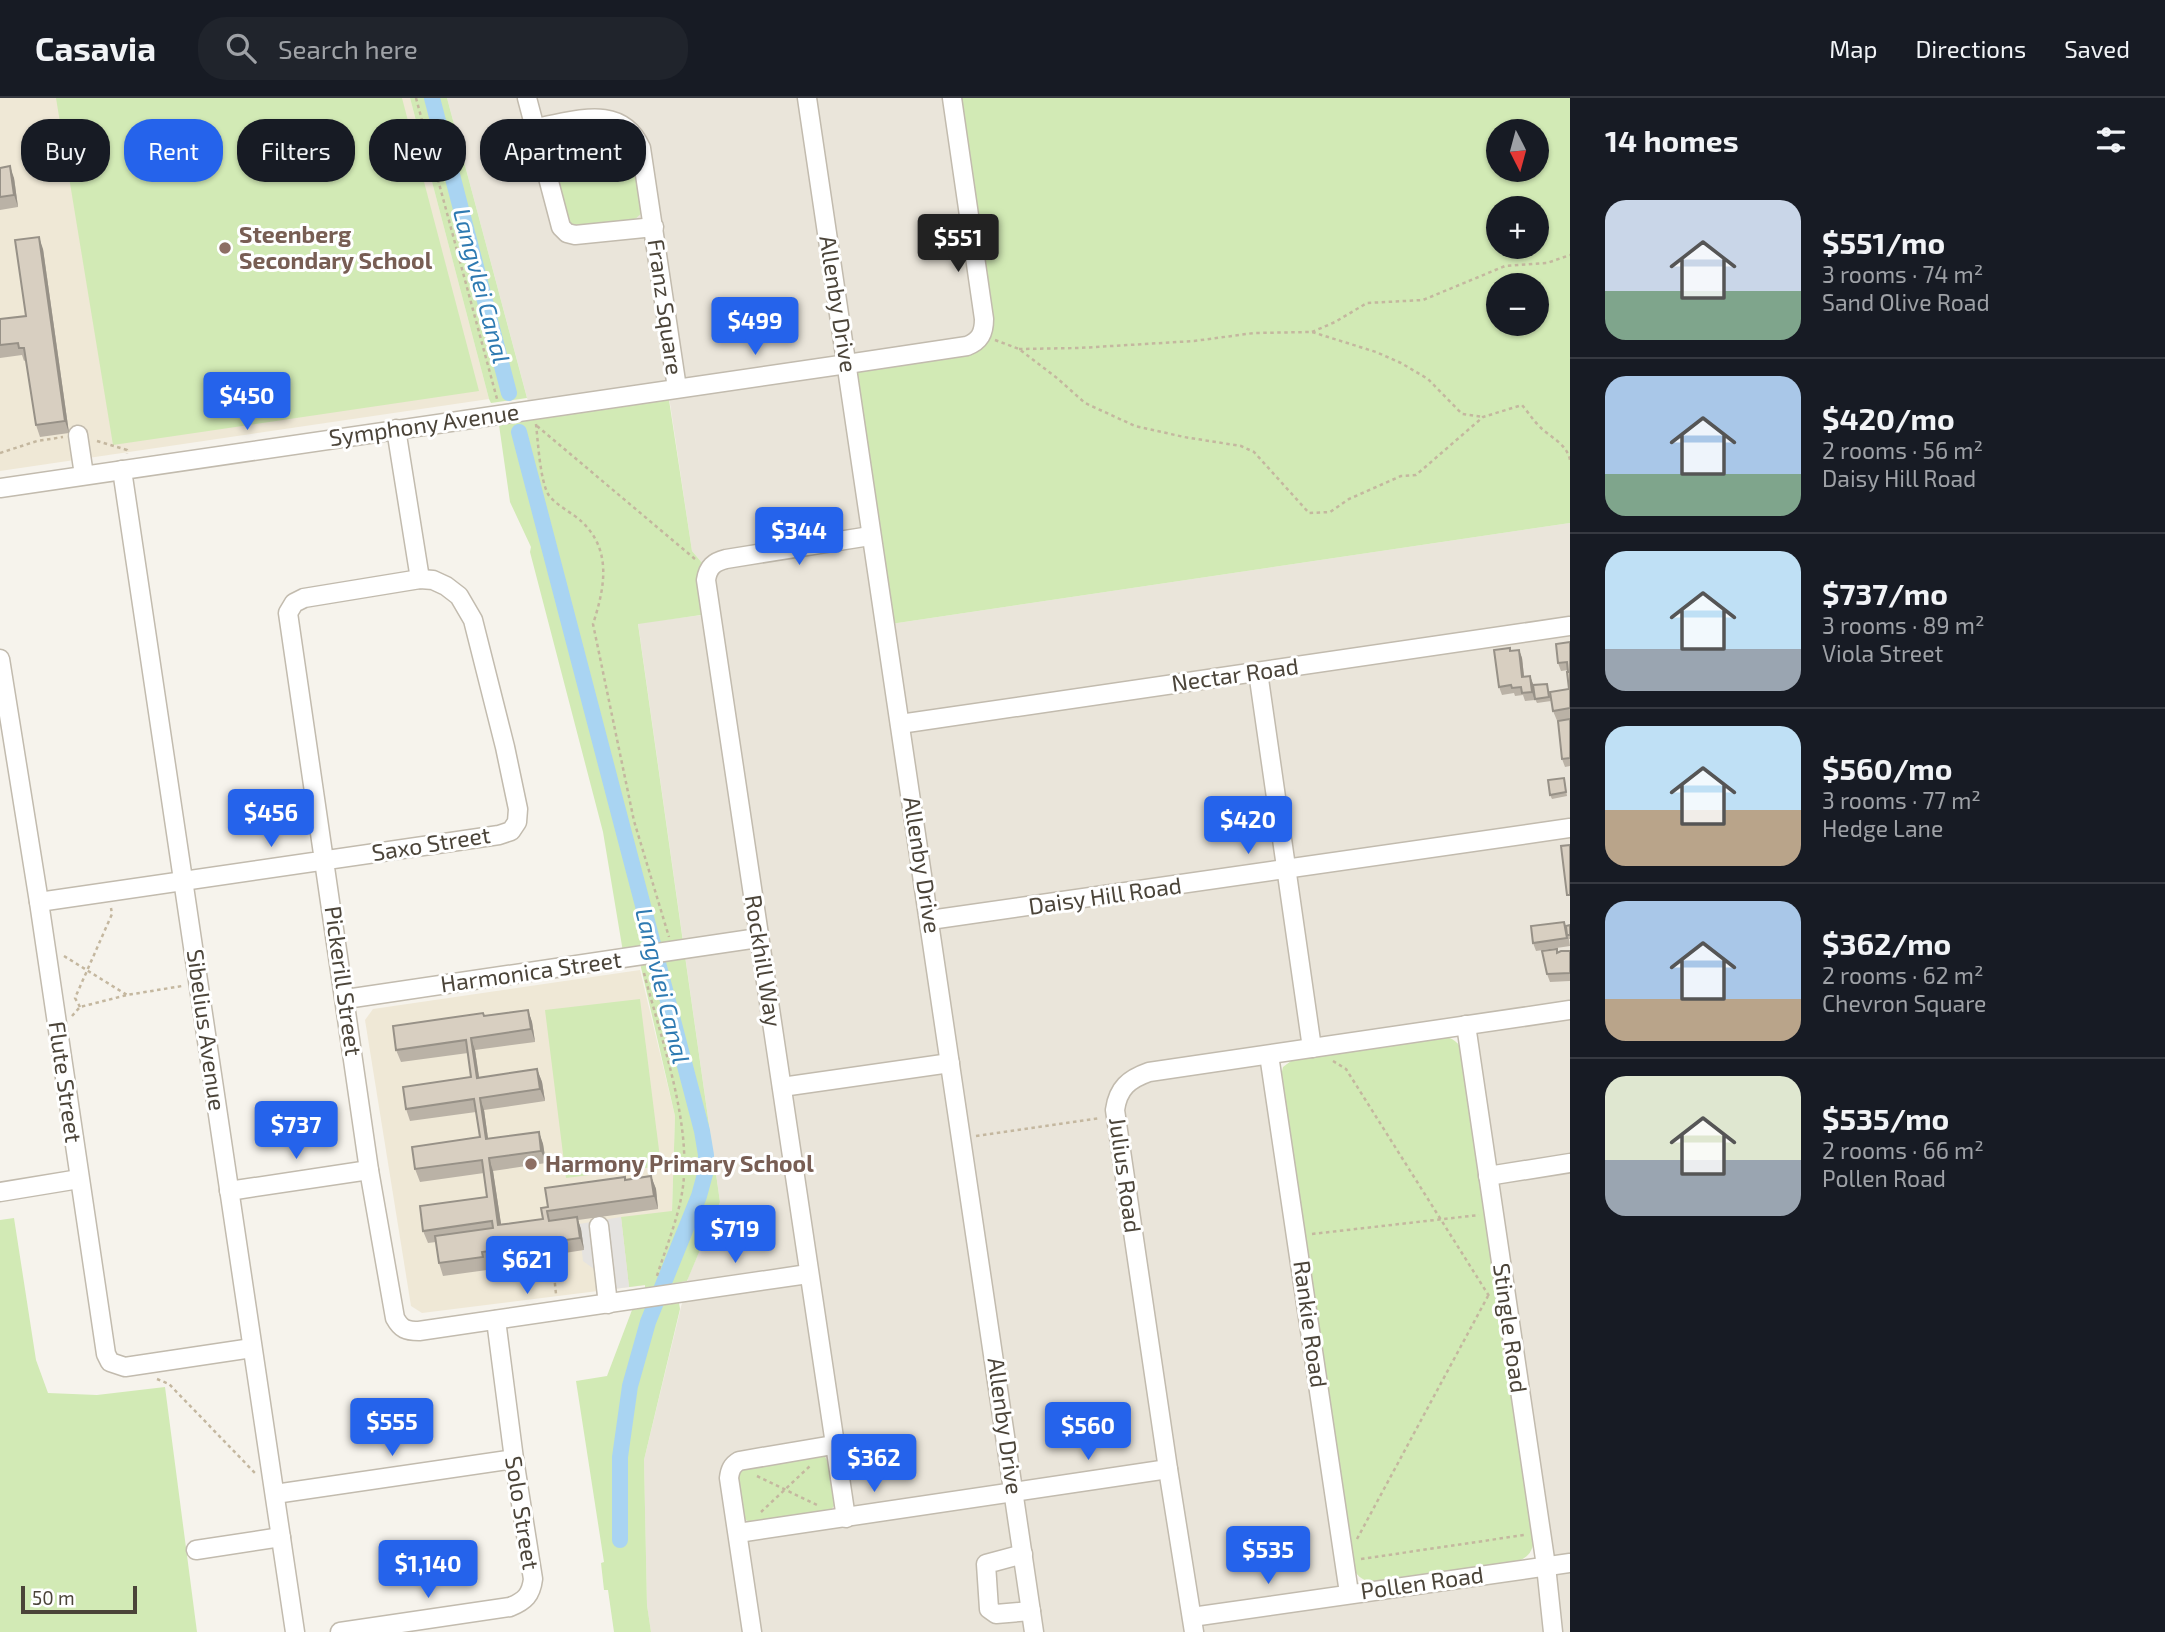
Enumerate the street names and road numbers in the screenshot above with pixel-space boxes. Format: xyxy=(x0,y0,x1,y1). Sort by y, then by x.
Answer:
street label: Allenby Drive xyxy=(814,233,864,374)
street label: Franz Square xyxy=(643,237,689,377)
street label: Symphony Avenue xyxy=(327,397,521,451)
street label: Nectar Road xyxy=(1170,651,1300,697)
street label: Allenby Drive xyxy=(898,794,948,935)
street label: Saxo Street xyxy=(370,820,492,866)
street label: Daisy Hill Road xyxy=(1027,870,1183,920)
street label: Rockhill Way xyxy=(740,893,788,1029)
street label: Pickerill Street xyxy=(320,904,368,1058)
street label: Harmonica Street xyxy=(439,944,623,998)
street label: Sibelius Avenue xyxy=(182,947,232,1113)
street label: Flute Street xyxy=(44,1019,88,1145)
street label: Julius Road xyxy=(1104,1115,1148,1234)
street label: Rankie Road xyxy=(1288,1258,1334,1389)
street label: Stingle Road xyxy=(1488,1261,1534,1395)
street label: Allenby Drive xyxy=(983,1356,1029,1496)
street label: Solo Street xyxy=(500,1454,546,1572)
street label: Pollen Road xyxy=(1359,1560,1485,1605)

